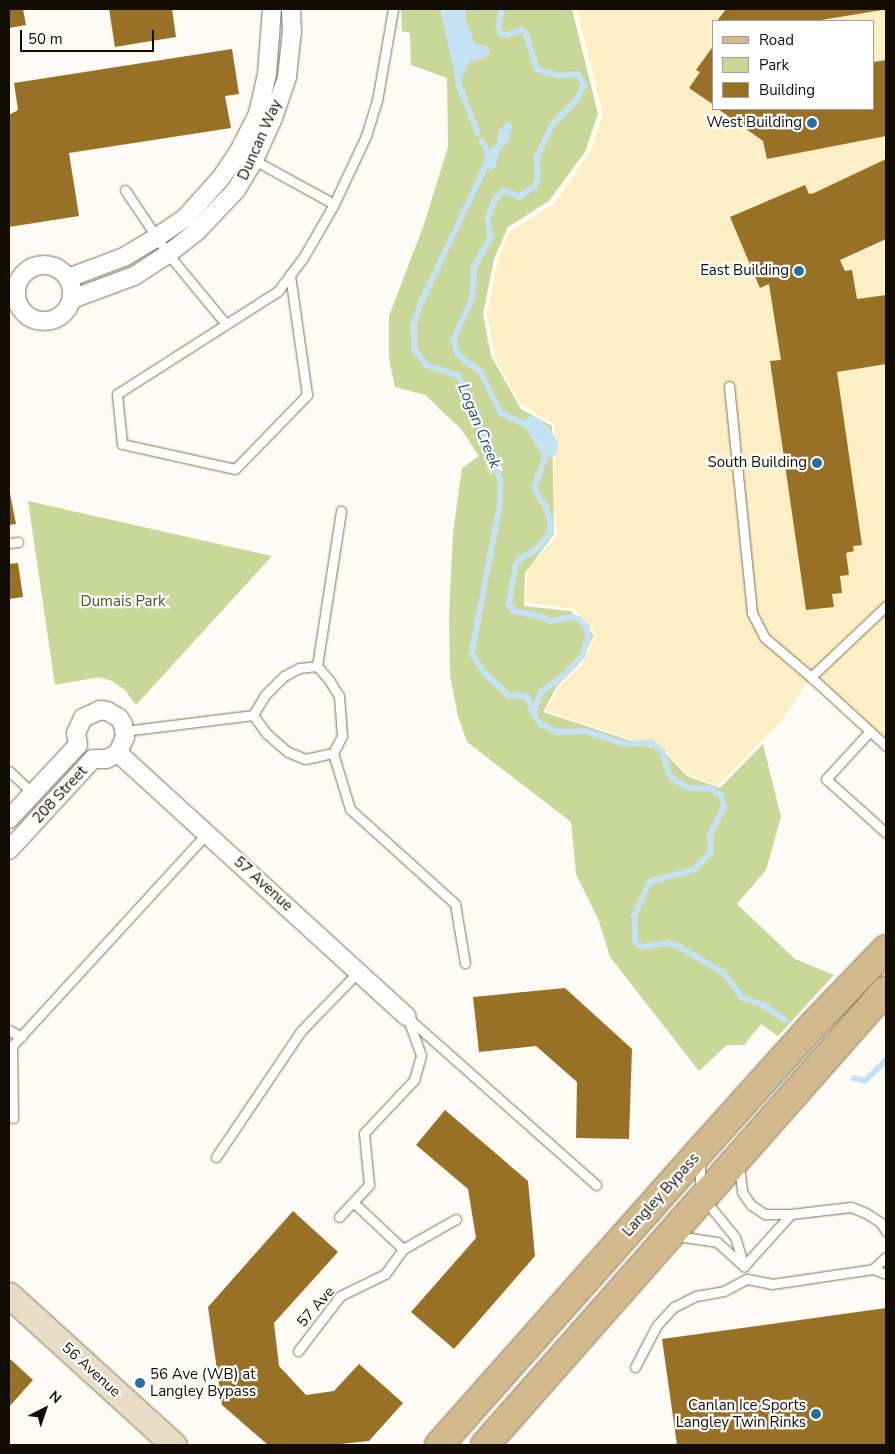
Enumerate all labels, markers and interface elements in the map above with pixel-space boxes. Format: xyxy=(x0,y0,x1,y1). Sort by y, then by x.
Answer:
scale bar xyxy=(22,20,156,52)
legend xyxy=(712,20,875,110)
text: 50 m xyxy=(28,29,63,49)
text: Road xyxy=(759,30,794,50)
text: Park xyxy=(759,55,789,75)
text: Building xyxy=(759,80,815,100)
street label: Duncan Way xyxy=(234,97,286,183)
place label: West Building xyxy=(706,114,802,132)
marker: West Building xyxy=(806,117,818,129)
place label: East Building xyxy=(700,262,789,280)
marker: East Building xyxy=(793,265,805,277)
water label: Logan Creek xyxy=(453,381,505,471)
place label: South Building xyxy=(707,454,807,472)
marker: South Building xyxy=(811,457,823,469)
park label: Dumais Park xyxy=(81,593,165,611)
street label: 208 Street xyxy=(29,763,91,827)
street label: 57 Avenue xyxy=(230,853,296,915)
street label: Langley Bypass xyxy=(619,1150,703,1240)
street label: 57 Ave xyxy=(293,1283,339,1331)
street label: 56 Avenue xyxy=(58,1339,124,1401)
place label: 56 Ave (WB) at Langley Bypass xyxy=(150,1365,256,1400)
marker: 56 Ave (WB) at Langley Bypass xyxy=(134,1377,146,1389)
north arrow xyxy=(20,1384,70,1434)
text: N xyxy=(45,1387,65,1408)
place label: Canlan Ice Sports Langley Twin Rinks xyxy=(676,1396,806,1431)
marker: Canlan Ice Sports Langley Twin Rinks xyxy=(810,1408,822,1420)

